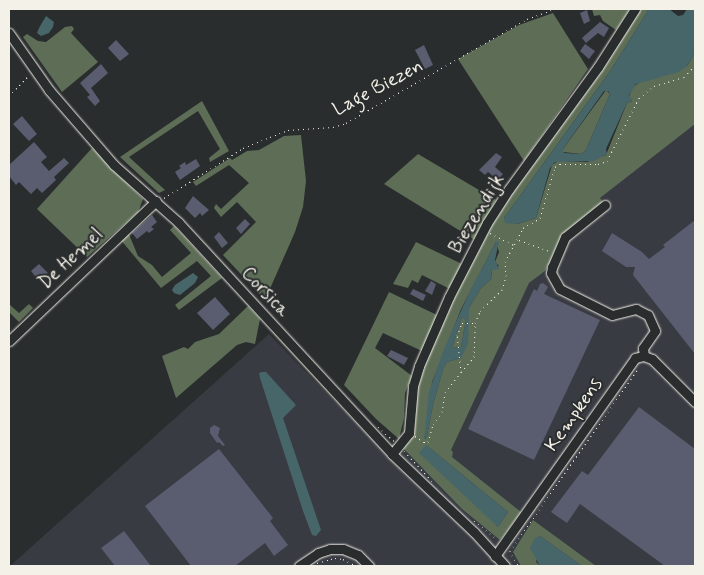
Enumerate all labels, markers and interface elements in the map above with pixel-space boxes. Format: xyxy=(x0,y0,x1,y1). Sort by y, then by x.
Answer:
street label: Lage Biezen xyxy=(327,54,429,122)
street label: Biezendijk xyxy=(444,170,510,258)
street label: De Hemel xyxy=(35,224,107,294)
street label: Corsica xyxy=(236,262,294,322)
street label: Kempkens xyxy=(540,374,608,456)

